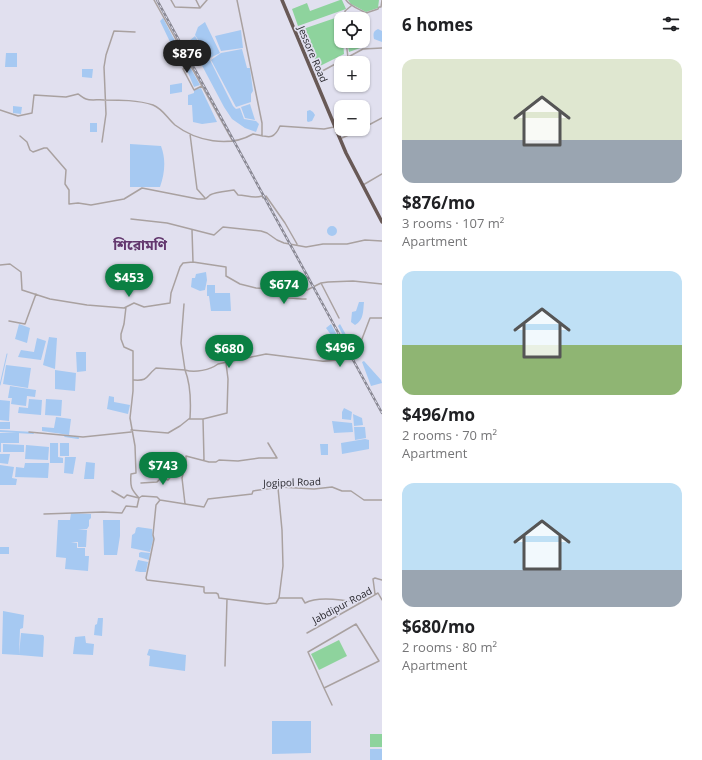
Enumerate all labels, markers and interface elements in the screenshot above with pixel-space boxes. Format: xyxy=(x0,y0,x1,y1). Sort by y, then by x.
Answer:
map controls xyxy=(334,12,370,136)
button: locate xyxy=(334,12,370,48)
text: 6 homes xyxy=(402,13,473,36)
icon: filters xyxy=(660,13,682,35)
street label: Jessore Road xyxy=(294,23,331,84)
pin: $876 xyxy=(163,40,211,74)
text: $876 xyxy=(172,44,202,62)
button: + xyxy=(334,56,370,92)
icon: home xyxy=(506,85,578,157)
button: − xyxy=(334,100,370,136)
text: $876/mo xyxy=(402,191,475,214)
text: 3 rooms · 107 m² xyxy=(402,214,504,232)
text: Apartment xyxy=(402,232,467,250)
district label: শিরোমণি xyxy=(112,235,168,254)
pin: $453 xyxy=(105,264,153,298)
text: $453 xyxy=(114,268,144,286)
pin: $674 xyxy=(260,271,308,305)
text: $674 xyxy=(269,275,299,293)
icon: home xyxy=(506,297,578,369)
pin: $496 xyxy=(316,334,364,368)
pin: $680 xyxy=(205,335,253,369)
text: $496 xyxy=(325,338,355,356)
text: $680 xyxy=(214,339,244,357)
text: $496/mo xyxy=(402,403,475,426)
text: 2 rooms · 70 m² xyxy=(402,426,497,444)
text: Apartment xyxy=(402,444,467,462)
pin: $743 xyxy=(139,452,187,486)
text: $743 xyxy=(148,456,178,474)
street label: Jogipol Road xyxy=(262,474,321,490)
icon: home xyxy=(506,509,578,581)
street label: Jabdipur Road xyxy=(309,583,374,627)
text: $680/mo xyxy=(402,615,475,638)
text: 2 rooms · 80 m² xyxy=(402,638,497,656)
text: Apartment xyxy=(402,656,467,674)

